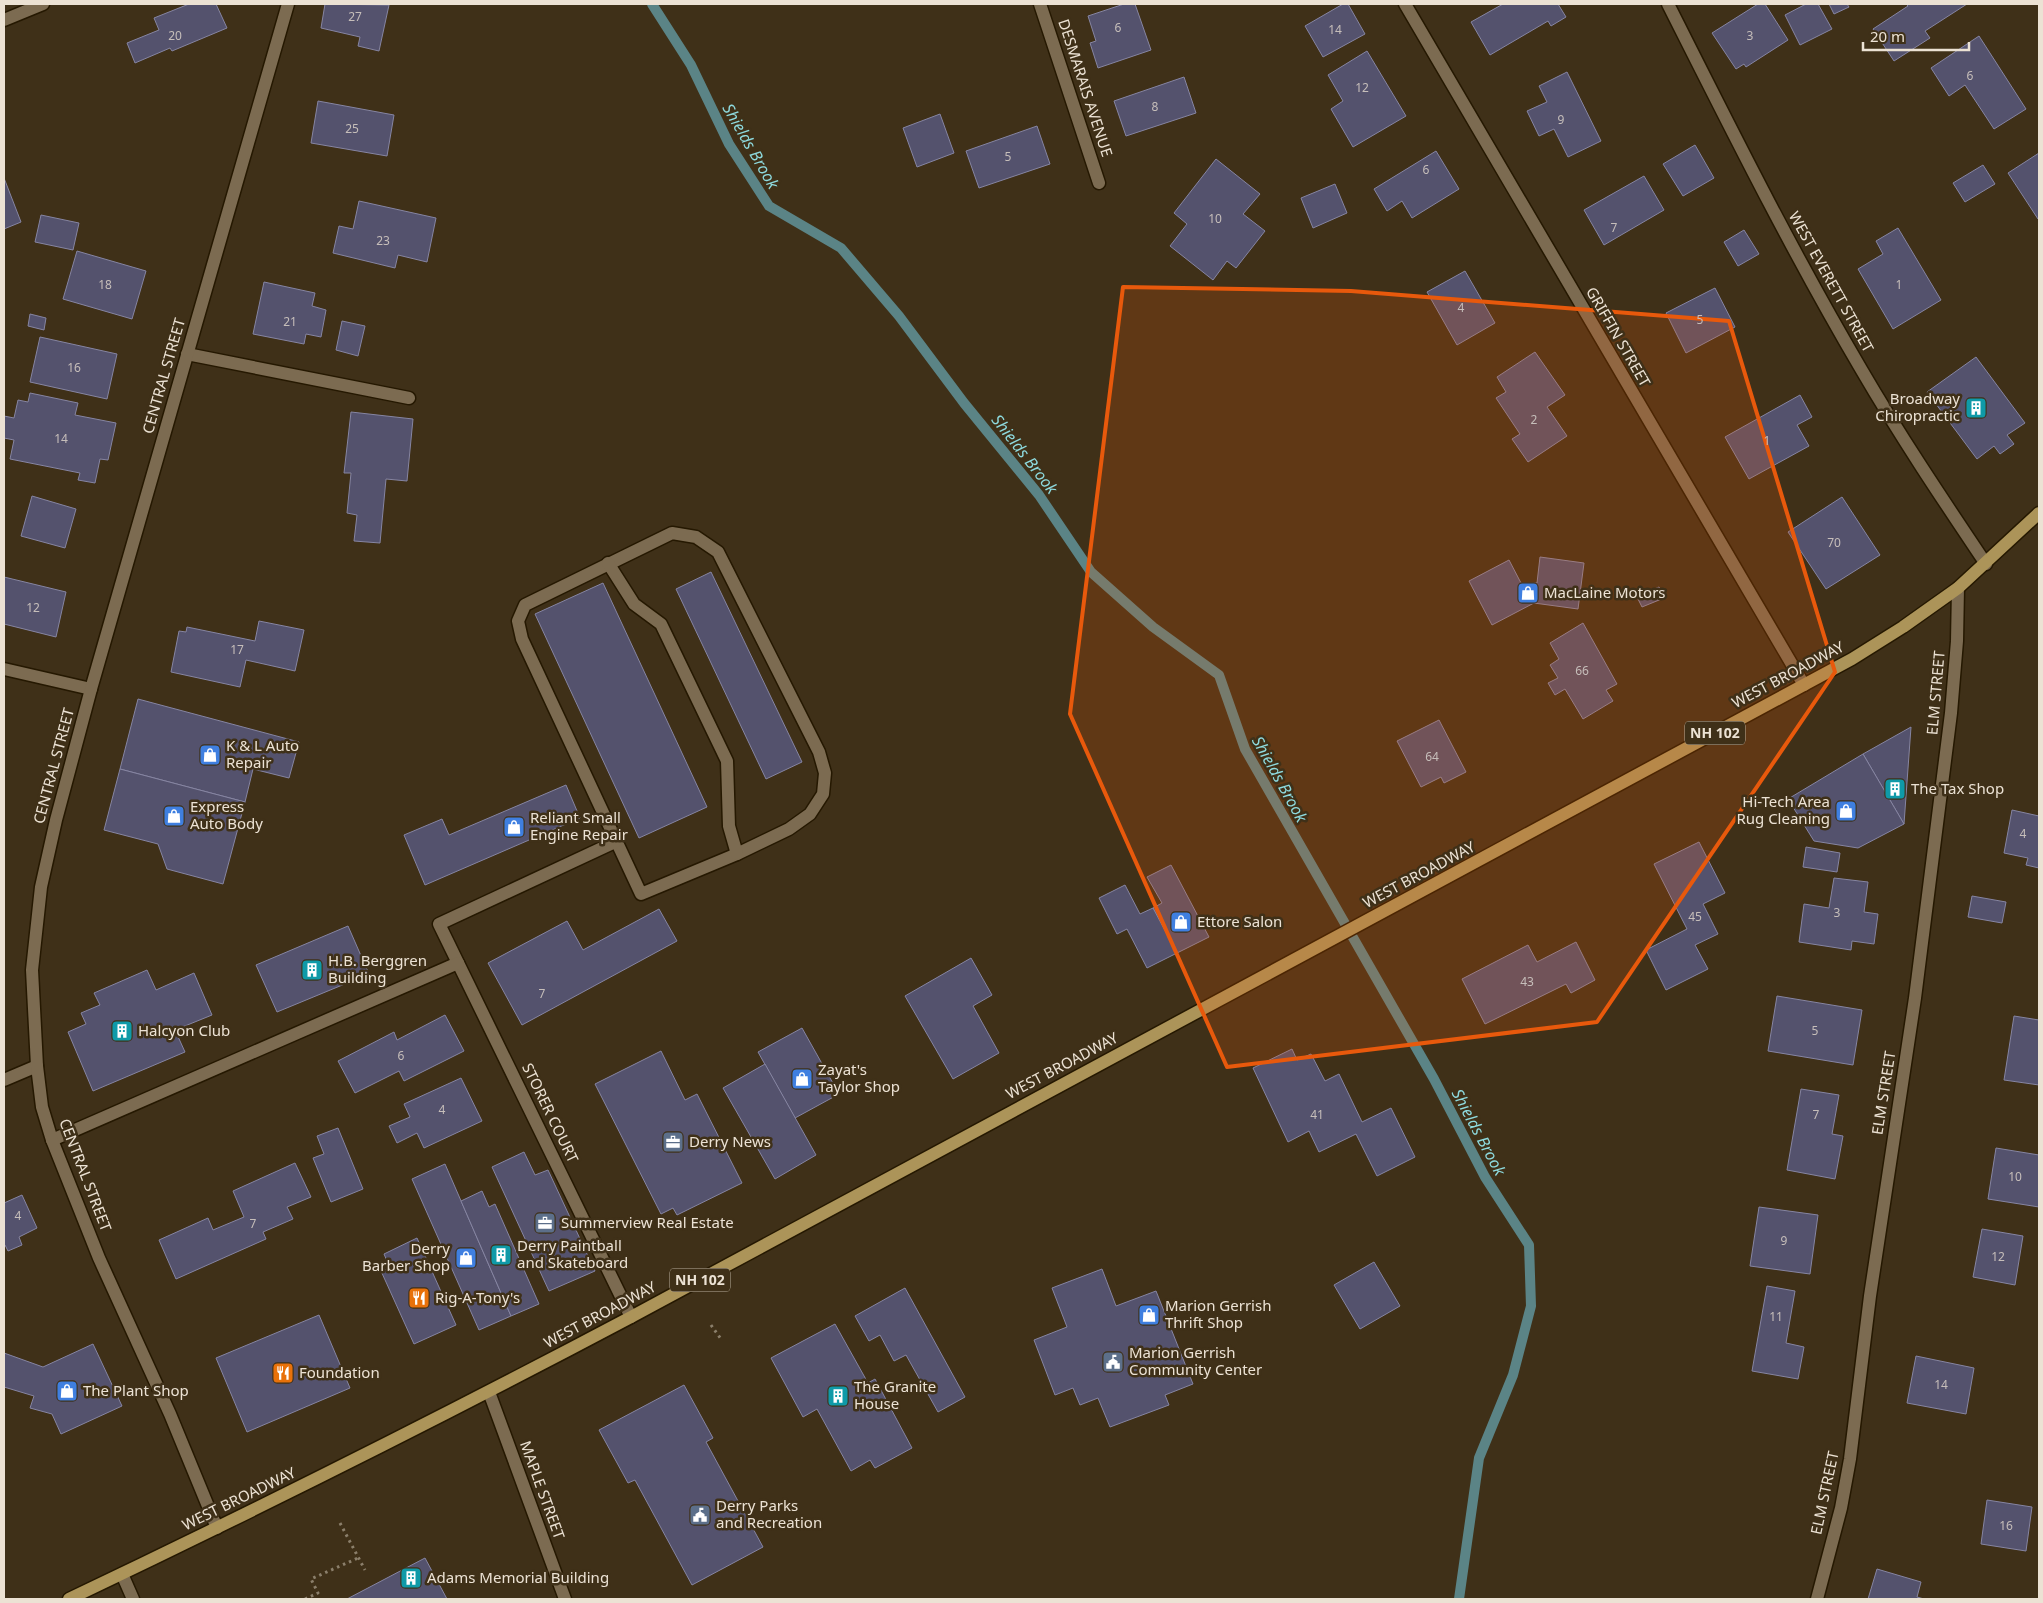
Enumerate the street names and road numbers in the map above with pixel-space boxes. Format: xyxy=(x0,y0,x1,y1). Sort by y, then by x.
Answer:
street label: DESMARAIS AVENUE xyxy=(1054,16,1118,159)
street label: WEST EVERETT STREET xyxy=(1785,208,1879,356)
street label: GRIFFIN STREET xyxy=(1582,283,1656,391)
street label: CENTRAL STREET xyxy=(137,315,189,436)
street label: WEST BROADWAY xyxy=(1728,636,1847,712)
street label: ELM STREET xyxy=(1921,649,1949,736)
street label: CENTRAL STREET xyxy=(28,705,78,826)
road number: NH 102 xyxy=(1685,721,1745,744)
street label: WEST BROADWAY xyxy=(1359,836,1478,912)
street label: WEST BROADWAY xyxy=(1002,1027,1121,1103)
street label: ELM STREET xyxy=(1867,1049,1900,1136)
street label: STORER COURT xyxy=(518,1059,584,1166)
street label: CENTRAL STREET xyxy=(55,1115,117,1234)
road number: NH 102 xyxy=(670,1268,730,1292)
street label: WEST BROADWAY xyxy=(540,1276,659,1352)
street label: MAPLE STREET xyxy=(516,1438,570,1542)
street label: ELM STREET xyxy=(1805,1449,1843,1536)
street label: WEST BROADWAY xyxy=(178,1462,299,1534)

